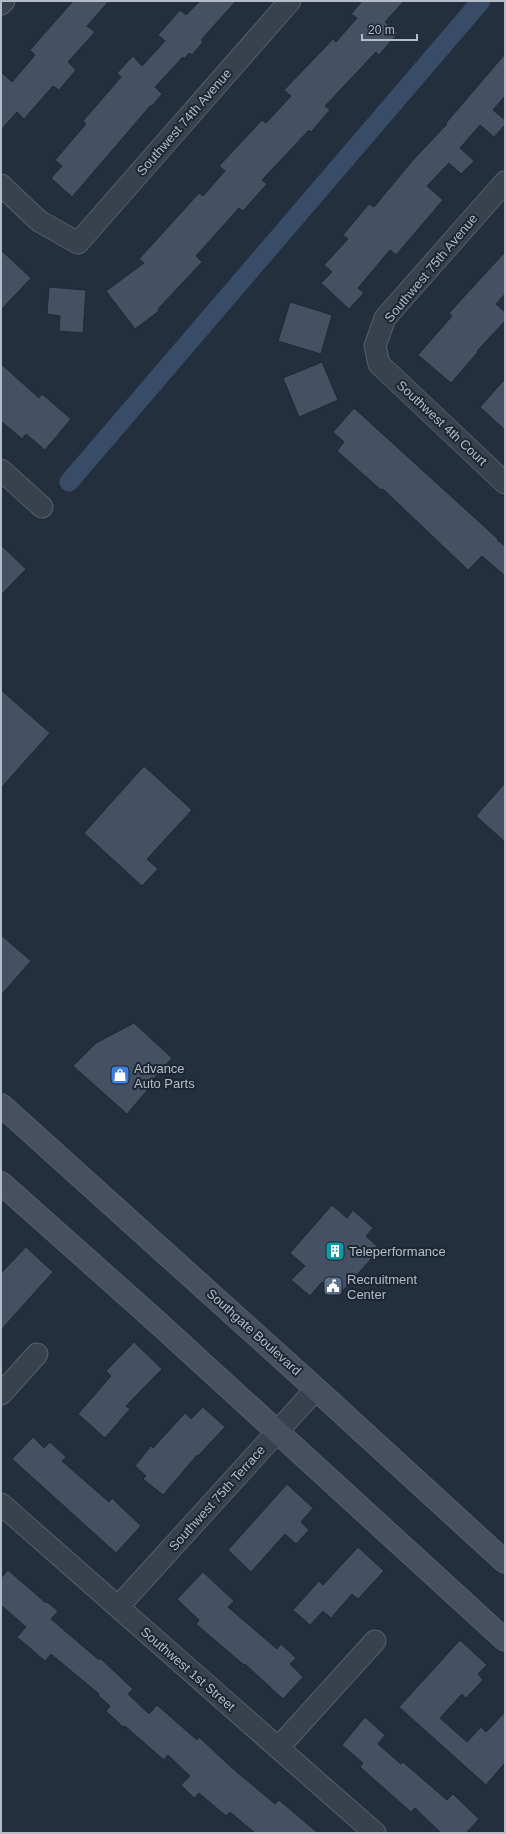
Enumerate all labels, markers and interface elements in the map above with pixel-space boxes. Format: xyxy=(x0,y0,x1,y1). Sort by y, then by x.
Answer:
scale bar xyxy=(362,16,417,42)
text: 20 m xyxy=(368,23,395,37)
street label: Southwest 74th Avenue xyxy=(134,66,234,178)
street label: Southwest 75th Avenue xyxy=(381,211,481,325)
street label: Southwest 4th Court xyxy=(394,377,490,469)
place label: Advance Auto Parts xyxy=(134,1061,195,1091)
shop icon: Advance Auto Parts xyxy=(109,1064,131,1086)
building icon: Teleperformance xyxy=(324,1240,346,1262)
place label: Teleperformance xyxy=(349,1244,446,1259)
place label: Recruitment Center xyxy=(347,1272,417,1302)
public building icon: Recruitment Center xyxy=(322,1275,344,1297)
street label: Southgate Boulevard xyxy=(204,1286,304,1378)
street label: Southwest 75th Terrace xyxy=(166,1442,268,1554)
street label: Southwest 1st Street xyxy=(138,1624,238,1714)

